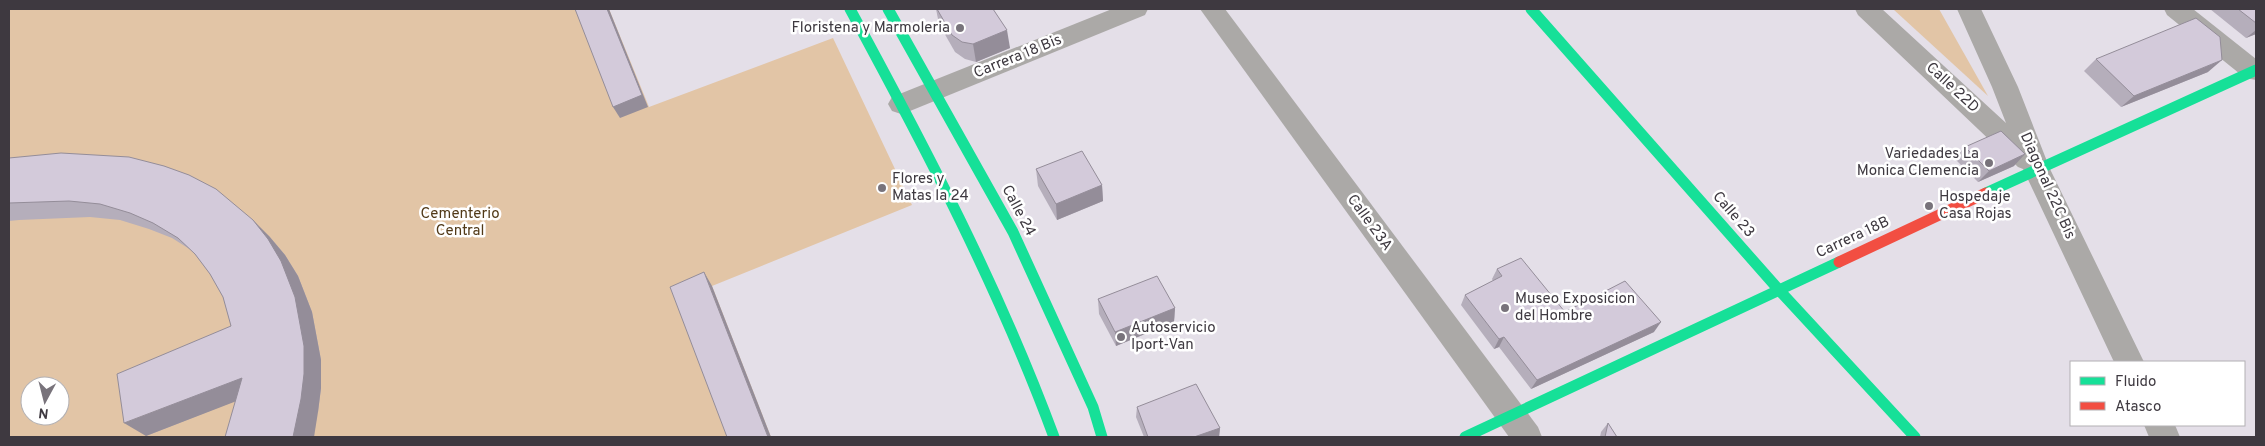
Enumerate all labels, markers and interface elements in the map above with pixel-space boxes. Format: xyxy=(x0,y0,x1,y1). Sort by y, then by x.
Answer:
place label: Floristena y Marmoleria xyxy=(791,19,950,38)
marker: Floristena y Marmoleria xyxy=(954,22,966,34)
street label: Carrera 18 Bis xyxy=(971,31,1065,83)
street label: Calle 22D xyxy=(1922,59,1982,117)
street label: Diagonal 22C Bis xyxy=(2015,130,2079,242)
place label: Variedades La Monica Clemencia xyxy=(1857,145,1979,181)
marker: Variedades La Monica Clemencia xyxy=(1983,157,1995,169)
place label: Flores y Matas la 24 xyxy=(892,170,969,206)
marker: Flores y Matas la 24 xyxy=(876,182,888,194)
street label: Calle 24 xyxy=(997,182,1039,240)
street label: Calle 23 xyxy=(1708,188,1758,242)
place label: Hospedaje Casa Rojas xyxy=(1939,188,2012,224)
street label: Calle 23A xyxy=(1342,191,1396,255)
marker: Hospedaje Casa Rojas xyxy=(1923,200,1935,212)
park label: Cementerio Central xyxy=(420,205,500,241)
street label: Carrera 18B xyxy=(1813,213,1893,263)
place label: Museo Exposicion del Hombre xyxy=(1515,290,1635,326)
marker: Museo Exposicion del Hombre xyxy=(1499,302,1511,314)
place label: Autoservicio Iport-Van xyxy=(1131,319,1216,355)
marker: Autoservicio Iport-Van xyxy=(1115,331,1127,343)
legend xyxy=(2070,361,2245,426)
text: Fluido xyxy=(2115,373,2156,392)
north arrow xyxy=(20,376,70,426)
text: Atasco xyxy=(2115,398,2161,417)
text: N xyxy=(38,403,50,421)

